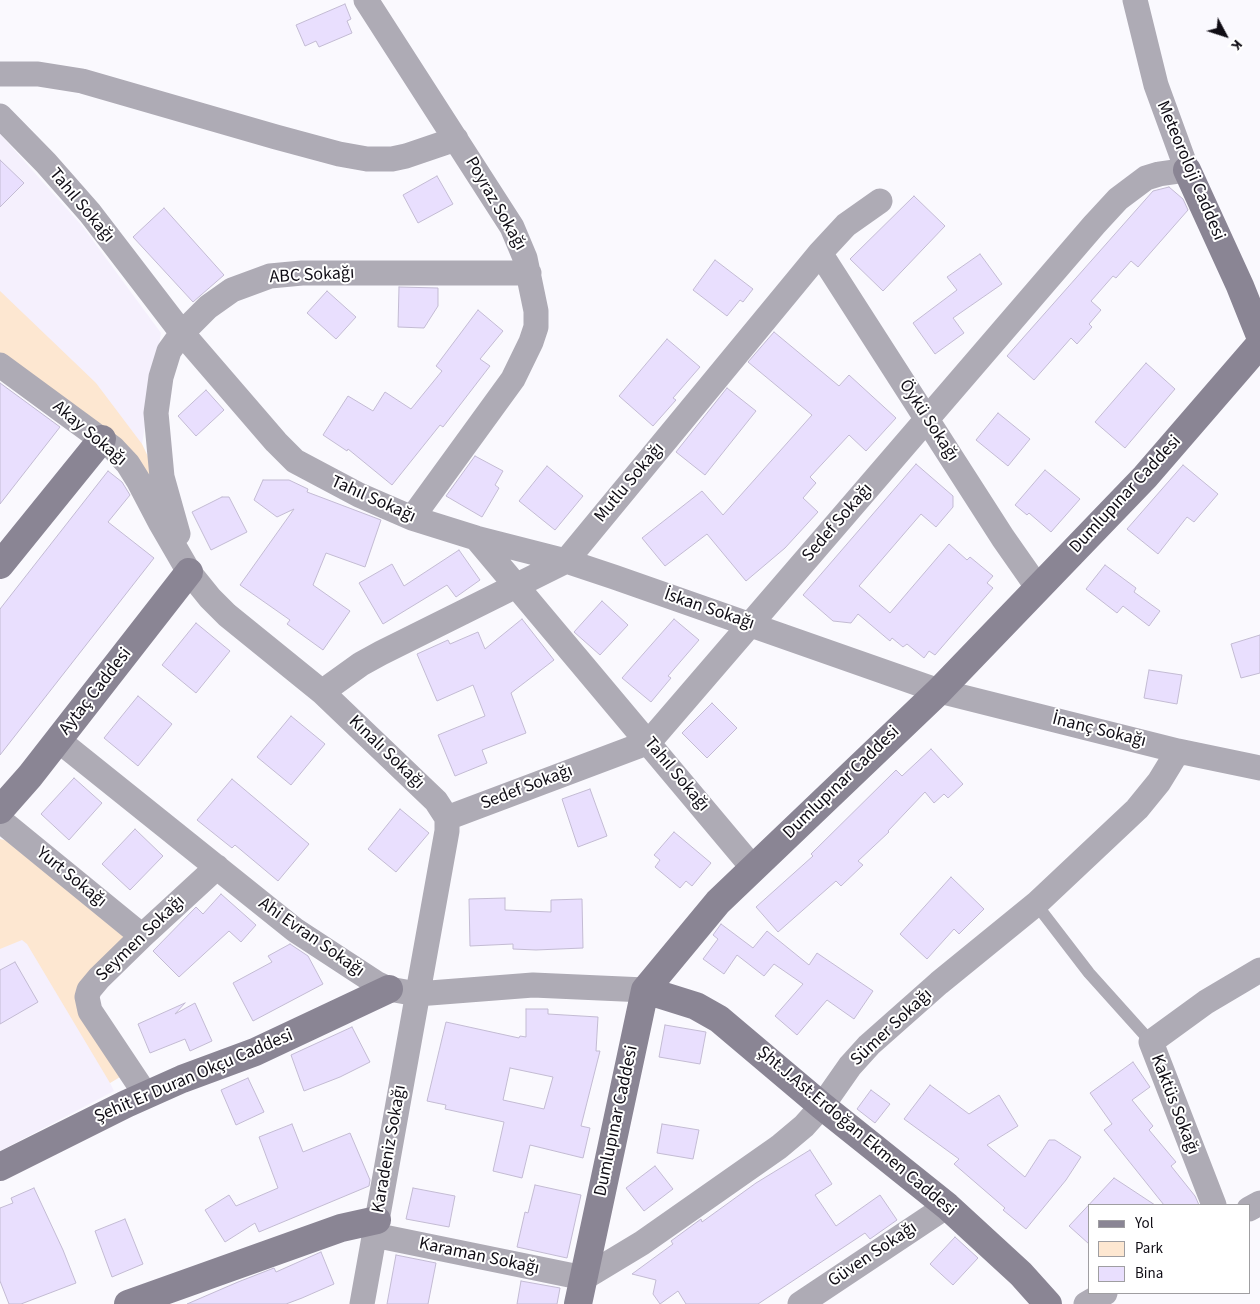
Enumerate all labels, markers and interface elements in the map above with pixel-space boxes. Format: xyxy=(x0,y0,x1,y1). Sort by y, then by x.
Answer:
north arrow xyxy=(1200,10,1250,60)
text: K xyxy=(1226,35,1247,54)
street label: Meteoroloji Caddesi xyxy=(1151,98,1229,244)
street label: Poyraz Sokağı xyxy=(459,153,531,255)
street label: Tahıl Sokağı xyxy=(44,164,118,248)
street label: ABC Sokağı xyxy=(269,263,355,289)
street label: Öykü Sokağı xyxy=(894,376,962,466)
street label: Akay Sokağı xyxy=(47,397,131,471)
street label: Dumlupınar Caddesi xyxy=(1066,431,1186,559)
street label: Mutlu Sokağı xyxy=(590,439,670,527)
street label: Tahıl Sokağı xyxy=(327,472,419,528)
street label: Sedef Sokağı xyxy=(798,479,878,567)
street label: İskan Sokağı xyxy=(661,584,757,636)
street label: Aytaç Caddesi xyxy=(55,644,137,740)
street label: İnanç Sokağı xyxy=(1050,709,1148,753)
street label: Kınalı Sokağı xyxy=(344,712,428,794)
street label: Dumlupınar Caddesi xyxy=(779,722,905,844)
street label: Tahıl Sokağı xyxy=(639,733,713,817)
street label: Sedef Sokağı xyxy=(478,761,576,815)
street label: Yurt Sokağı xyxy=(31,843,111,913)
street label: Seymen Sokağı xyxy=(92,891,190,987)
street label: Ahi Evran Sokağı xyxy=(254,893,368,983)
street label: Sümer Sokağı xyxy=(847,985,937,1071)
street label: Şehit Er Duran Okçu Caddesi xyxy=(92,1025,296,1129)
street label: Şht.J.Ast.Erdoğan Ekmen Caddesi xyxy=(752,1042,960,1222)
street label: Dumlupınar Caddesi xyxy=(590,1044,644,1198)
street label: Kaktüs Sokağı xyxy=(1145,1052,1203,1158)
street label: Karadeniz Sokağı xyxy=(368,1083,412,1215)
legend xyxy=(1088,1204,1250,1294)
text: Yol xyxy=(1135,1213,1153,1234)
street label: Güven Sokağı xyxy=(825,1217,921,1293)
street label: Karaman Sokağı xyxy=(417,1234,541,1280)
text: Park xyxy=(1135,1238,1163,1259)
text: Bina xyxy=(1135,1263,1163,1284)

